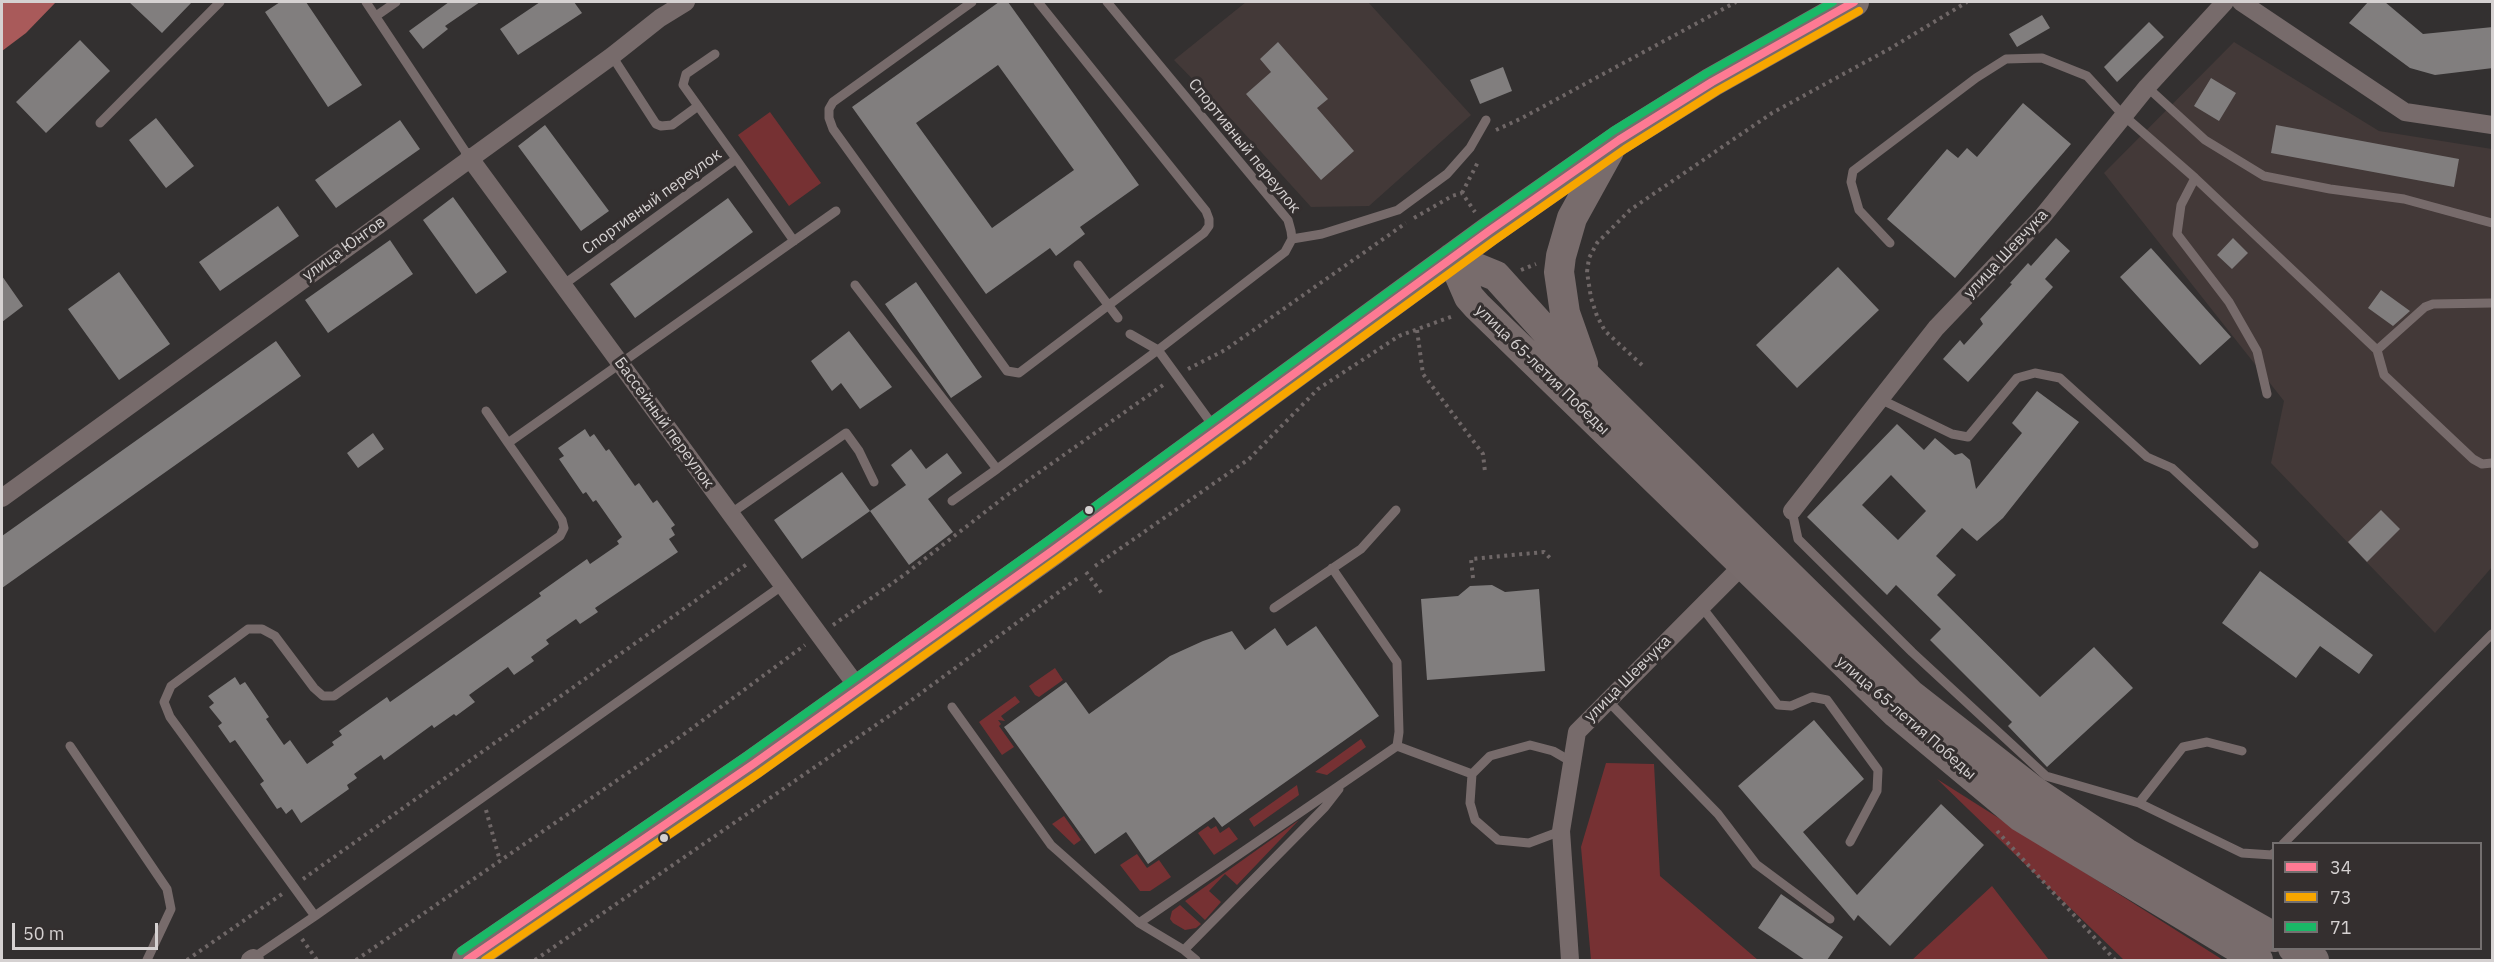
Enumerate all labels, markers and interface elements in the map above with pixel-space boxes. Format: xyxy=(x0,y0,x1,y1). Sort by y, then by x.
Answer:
street label: Спортивный переулок xyxy=(1184,75,1304,217)
street label: Спортивный переулок xyxy=(579,145,725,259)
street label: улица Шевчука xyxy=(1960,205,2052,303)
street label: улица Юнгов xyxy=(299,213,389,285)
street label: улица 65-летия Победы xyxy=(1471,301,1613,439)
street label: Бассейный переулок xyxy=(610,354,718,492)
unlabelled marker xyxy=(1083,504,1095,516)
street label: улица Шевчука xyxy=(1581,632,1675,726)
street label: улица 65-летия Победы xyxy=(1832,652,1980,784)
unlabelled marker xyxy=(658,832,670,844)
legend xyxy=(2272,842,2482,950)
text: 34 xyxy=(2330,856,2352,879)
text: 73 xyxy=(2330,886,2352,909)
scale bar xyxy=(15,911,160,949)
text: 71 xyxy=(2330,916,2352,939)
text: 50 m xyxy=(23,922,65,945)

